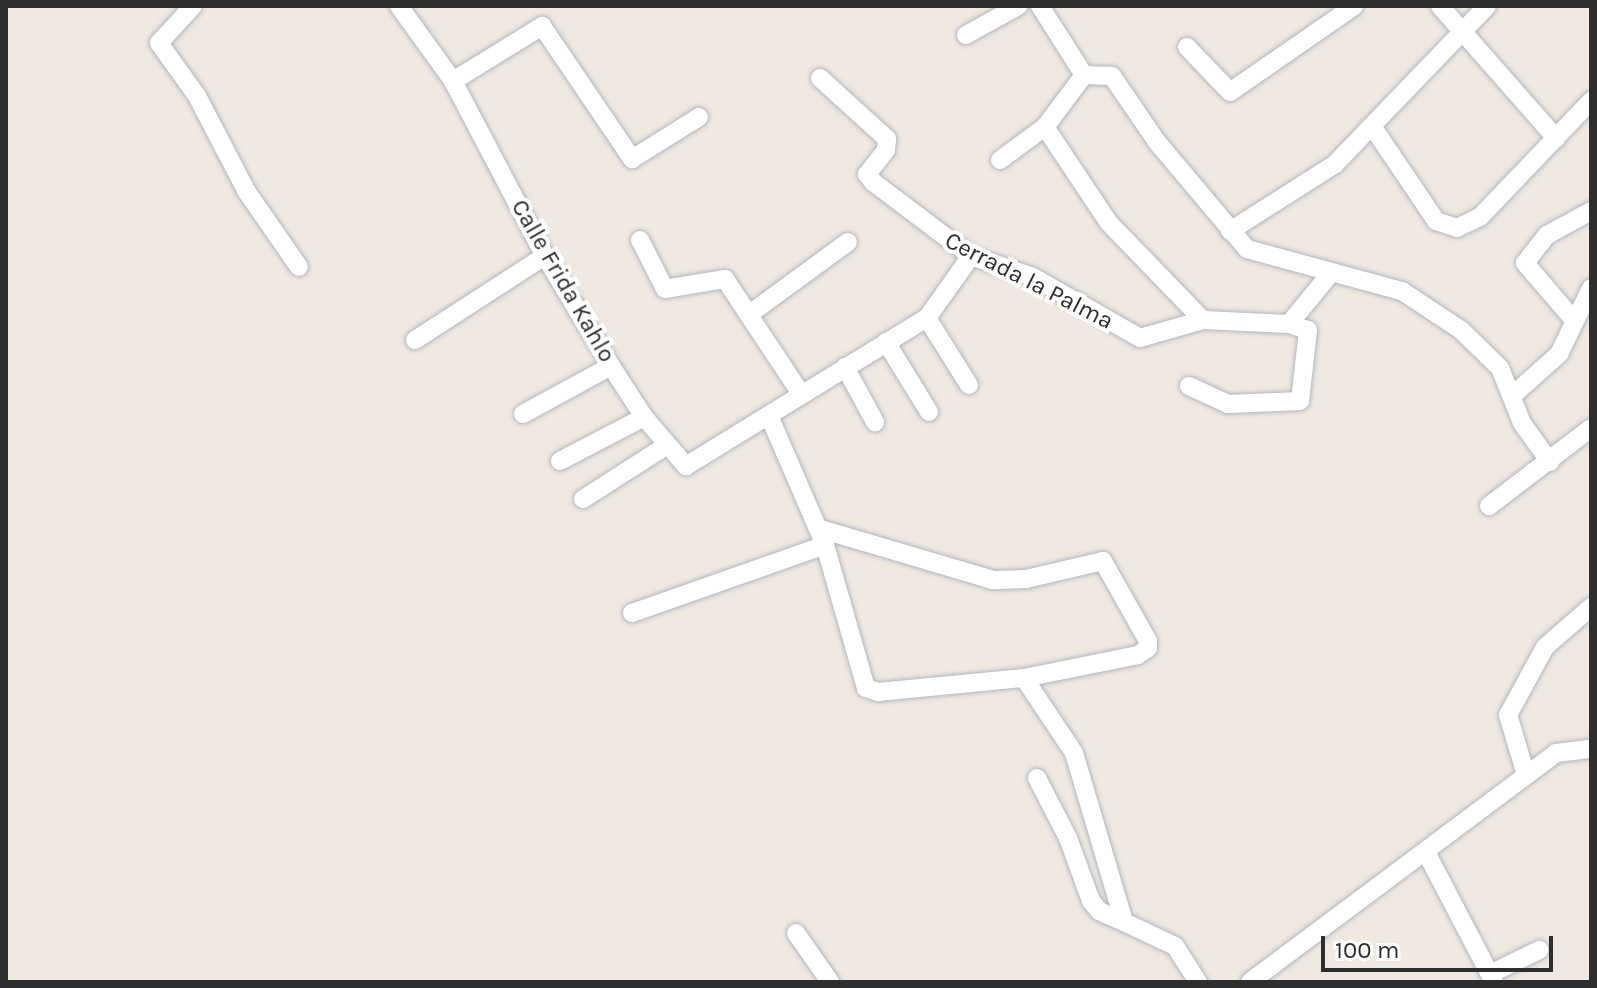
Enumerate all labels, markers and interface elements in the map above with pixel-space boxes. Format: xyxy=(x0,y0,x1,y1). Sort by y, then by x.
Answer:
street label: Calle Frida Kahlo xyxy=(505,195,621,367)
street label: Cerrada la Palma xyxy=(940,226,1118,336)
scale bar xyxy=(1325,920,1557,970)
text: 100 m xyxy=(1335,936,1400,964)

